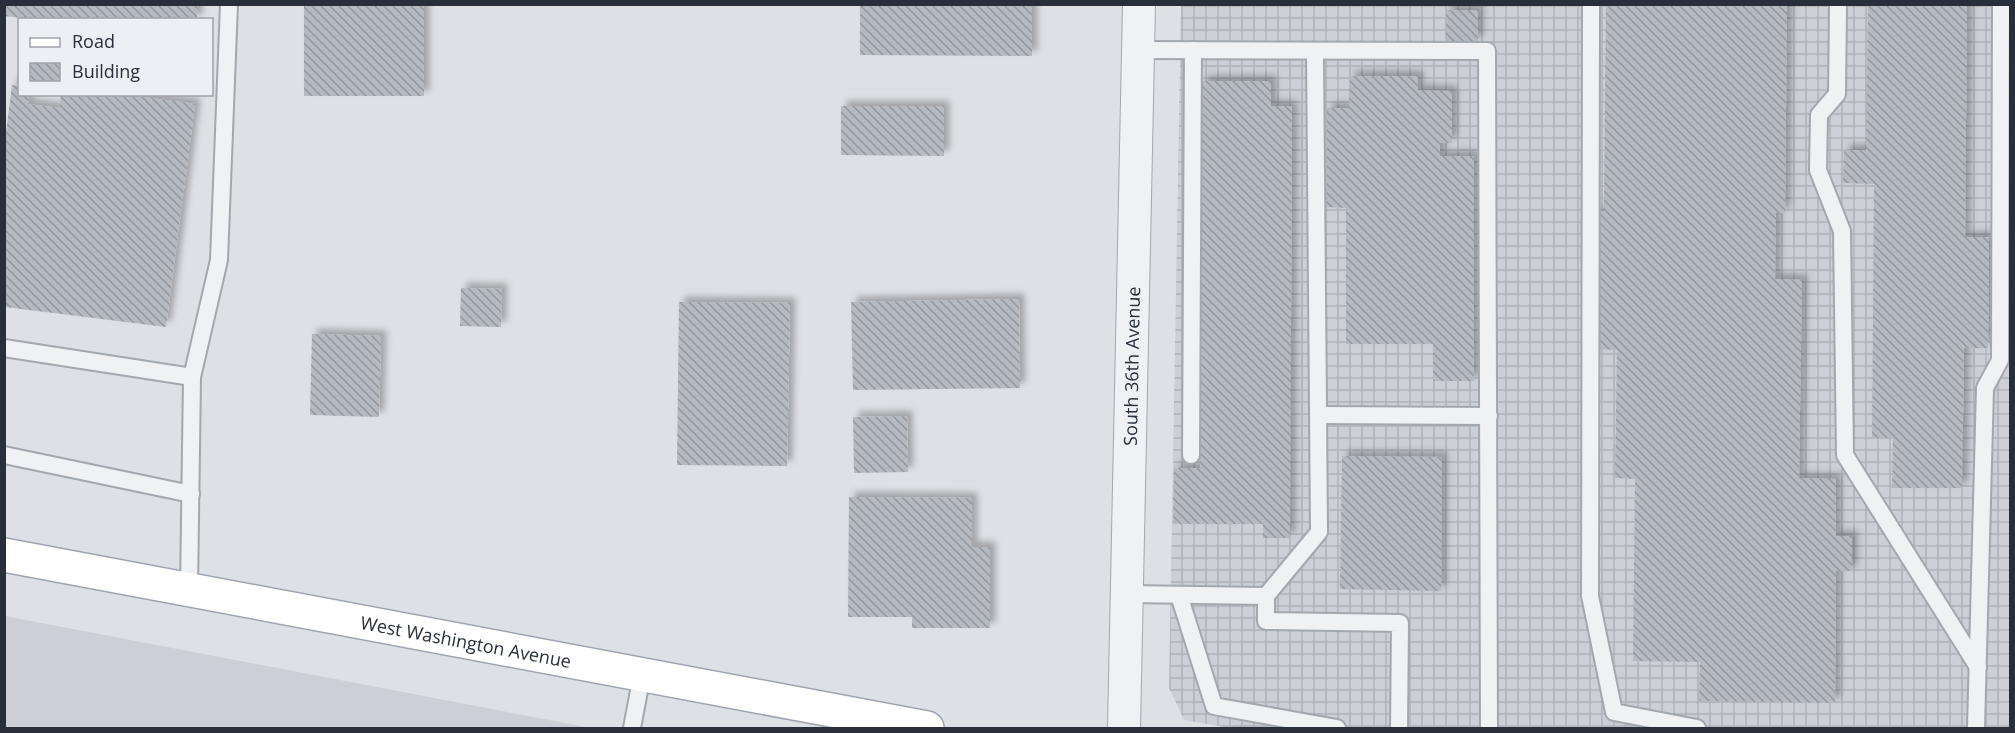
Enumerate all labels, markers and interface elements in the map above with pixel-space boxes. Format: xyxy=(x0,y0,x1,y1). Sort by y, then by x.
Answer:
legend xyxy=(18,18,213,96)
text: Road xyxy=(72,29,115,53)
text: Building xyxy=(72,59,140,83)
street label: South 36th Avenue xyxy=(1118,286,1145,446)
street label: West Washington Avenue xyxy=(359,610,573,673)

